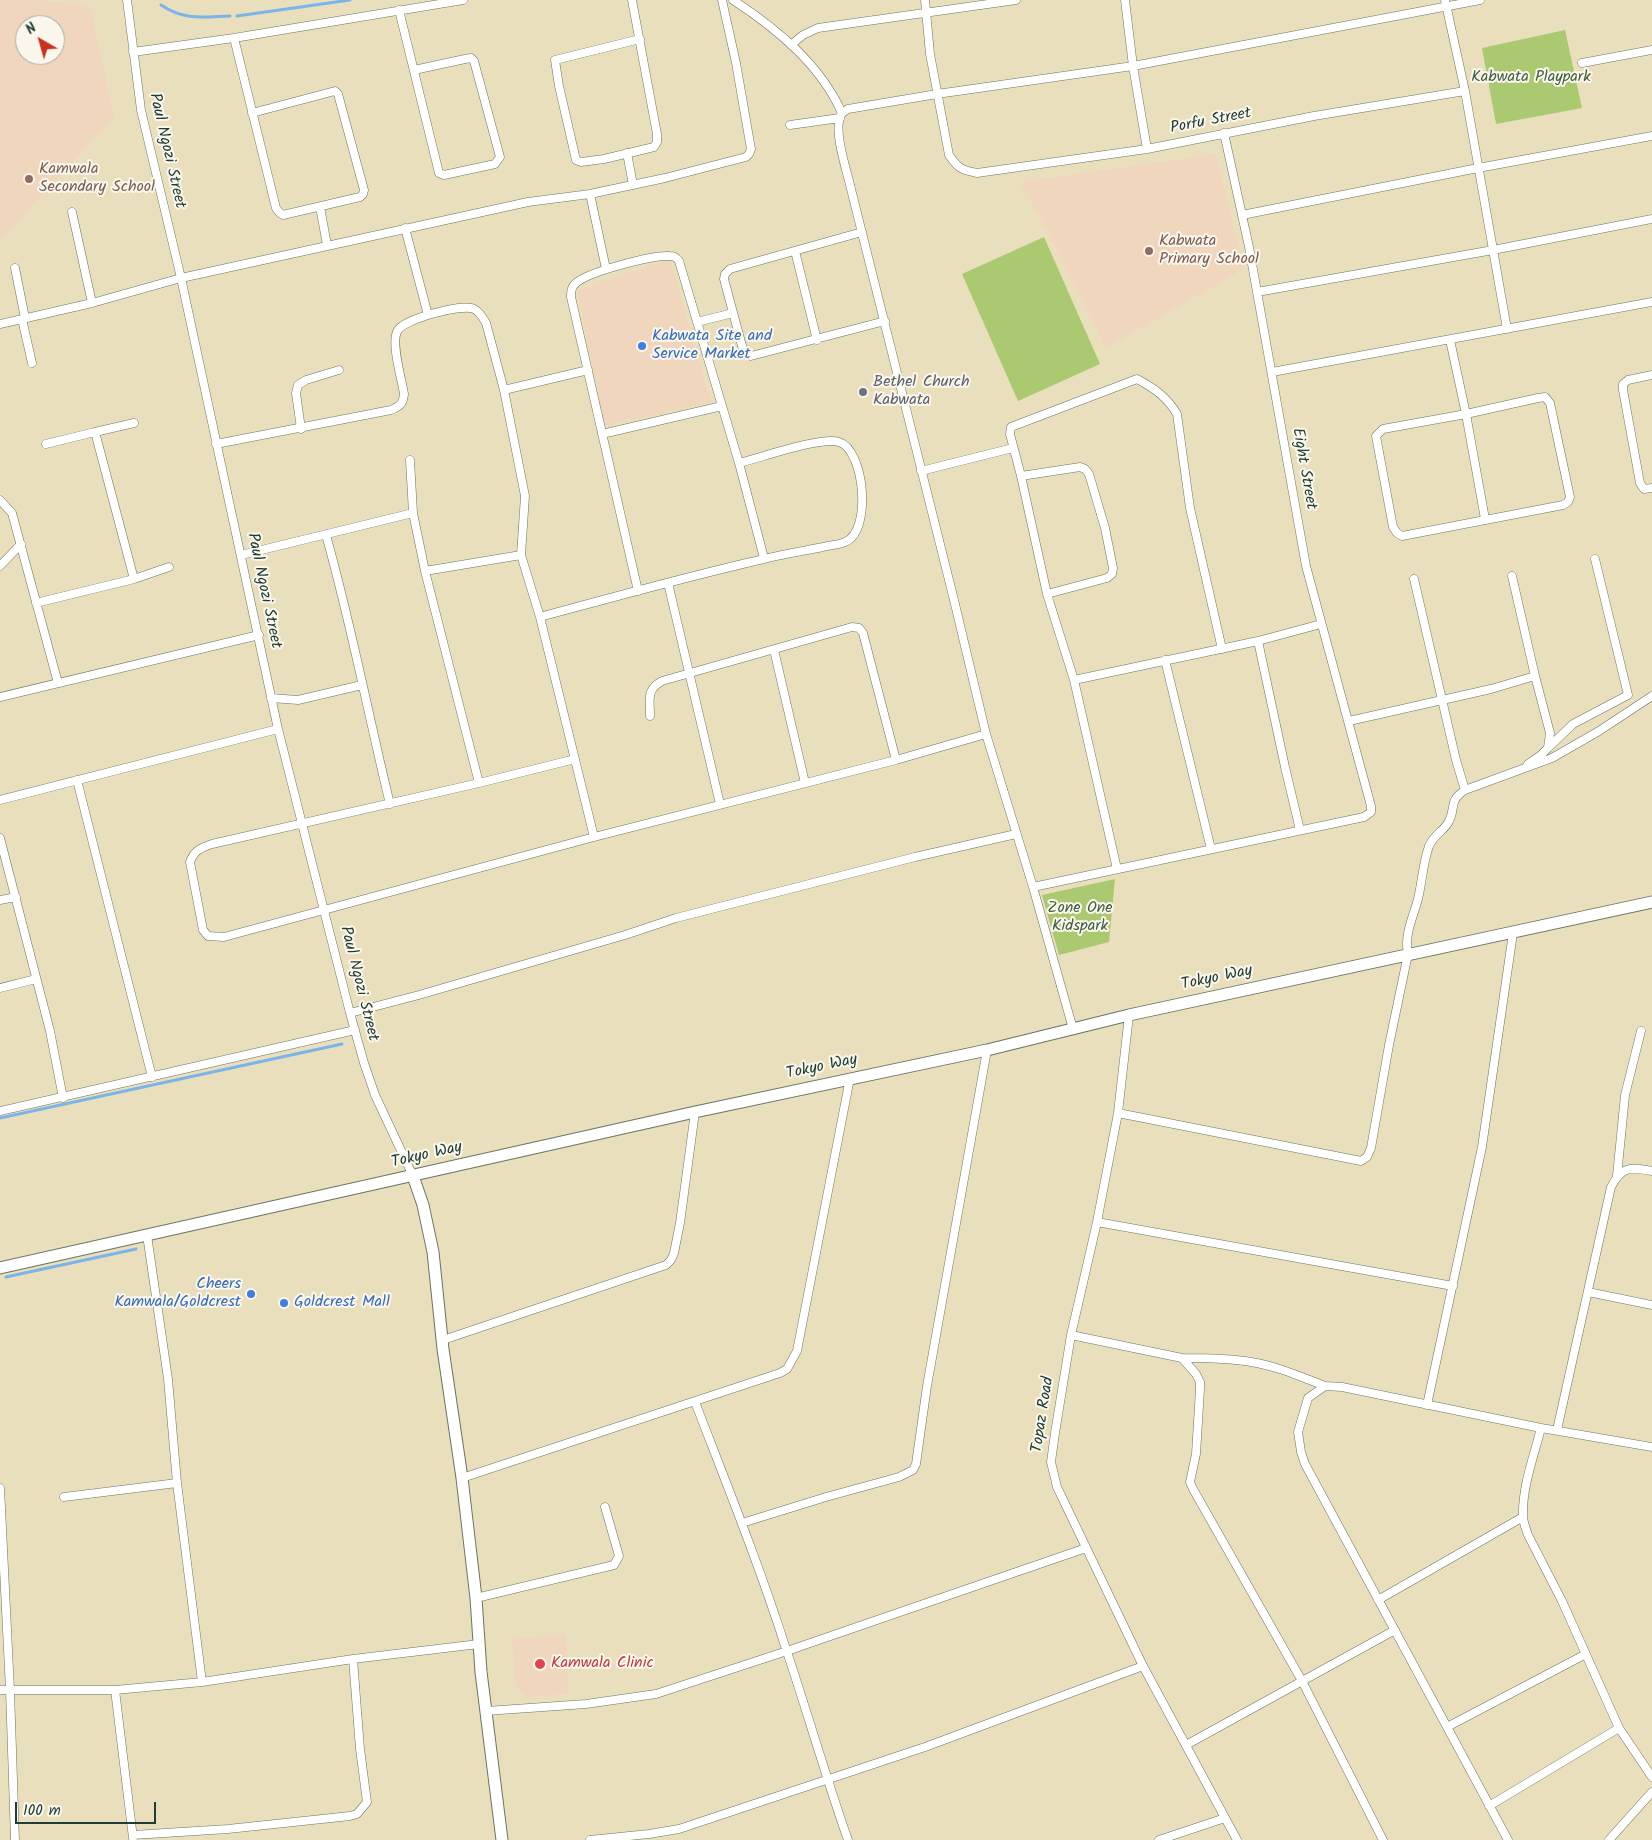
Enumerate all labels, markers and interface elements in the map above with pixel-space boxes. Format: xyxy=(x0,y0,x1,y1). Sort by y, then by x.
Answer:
north arrow xyxy=(15,15,65,65)
text: N xyxy=(21,18,42,40)
park label: Kabwata Playpark xyxy=(1471,68,1591,88)
street label: Paul Ngozi Street xyxy=(143,91,189,211)
street label: Porfu Street xyxy=(1169,105,1253,139)
place label: Kamwala Secondary School xyxy=(39,160,155,198)
marker: Kamwala Secondary School xyxy=(23,173,35,185)
place label: Kabwata Primary School xyxy=(1159,232,1259,270)
marker: Kabwata Primary School xyxy=(1143,245,1155,257)
place label: Kabwata Site and Service Market xyxy=(652,327,772,365)
marker: Kabwata Site and Service Market xyxy=(636,340,648,352)
place label: Bethel Church Kabwata xyxy=(873,373,970,411)
marker: Bethel Church Kabwata xyxy=(857,386,869,398)
street label: Eight Street xyxy=(1286,427,1320,511)
street label: Paul Ngozi Street xyxy=(241,531,285,651)
park label: Zone One Kidspark xyxy=(1048,899,1112,937)
street label: Paul Ngozi Street xyxy=(334,925,382,1043)
street label: Tokyo Way xyxy=(1180,962,1254,996)
street label: Tokyo Way xyxy=(785,1051,859,1085)
street label: Tokyo Way xyxy=(390,1139,464,1173)
place label: Cheers Kamwala/Goldcrest xyxy=(114,1275,241,1313)
marker: Cheers Kamwala/Goldcrest xyxy=(245,1288,257,1300)
place label: Goldcrest Mall xyxy=(294,1293,390,1313)
marker: Goldcrest Mall xyxy=(278,1297,290,1309)
street label: Topaz Road xyxy=(1029,1376,1059,1454)
place label: Kamwala Clinic xyxy=(551,1654,654,1674)
marker: Kamwala Clinic xyxy=(533,1657,547,1671)
scale bar xyxy=(18,1792,159,1824)
text: 100 m xyxy=(23,1799,61,1823)

